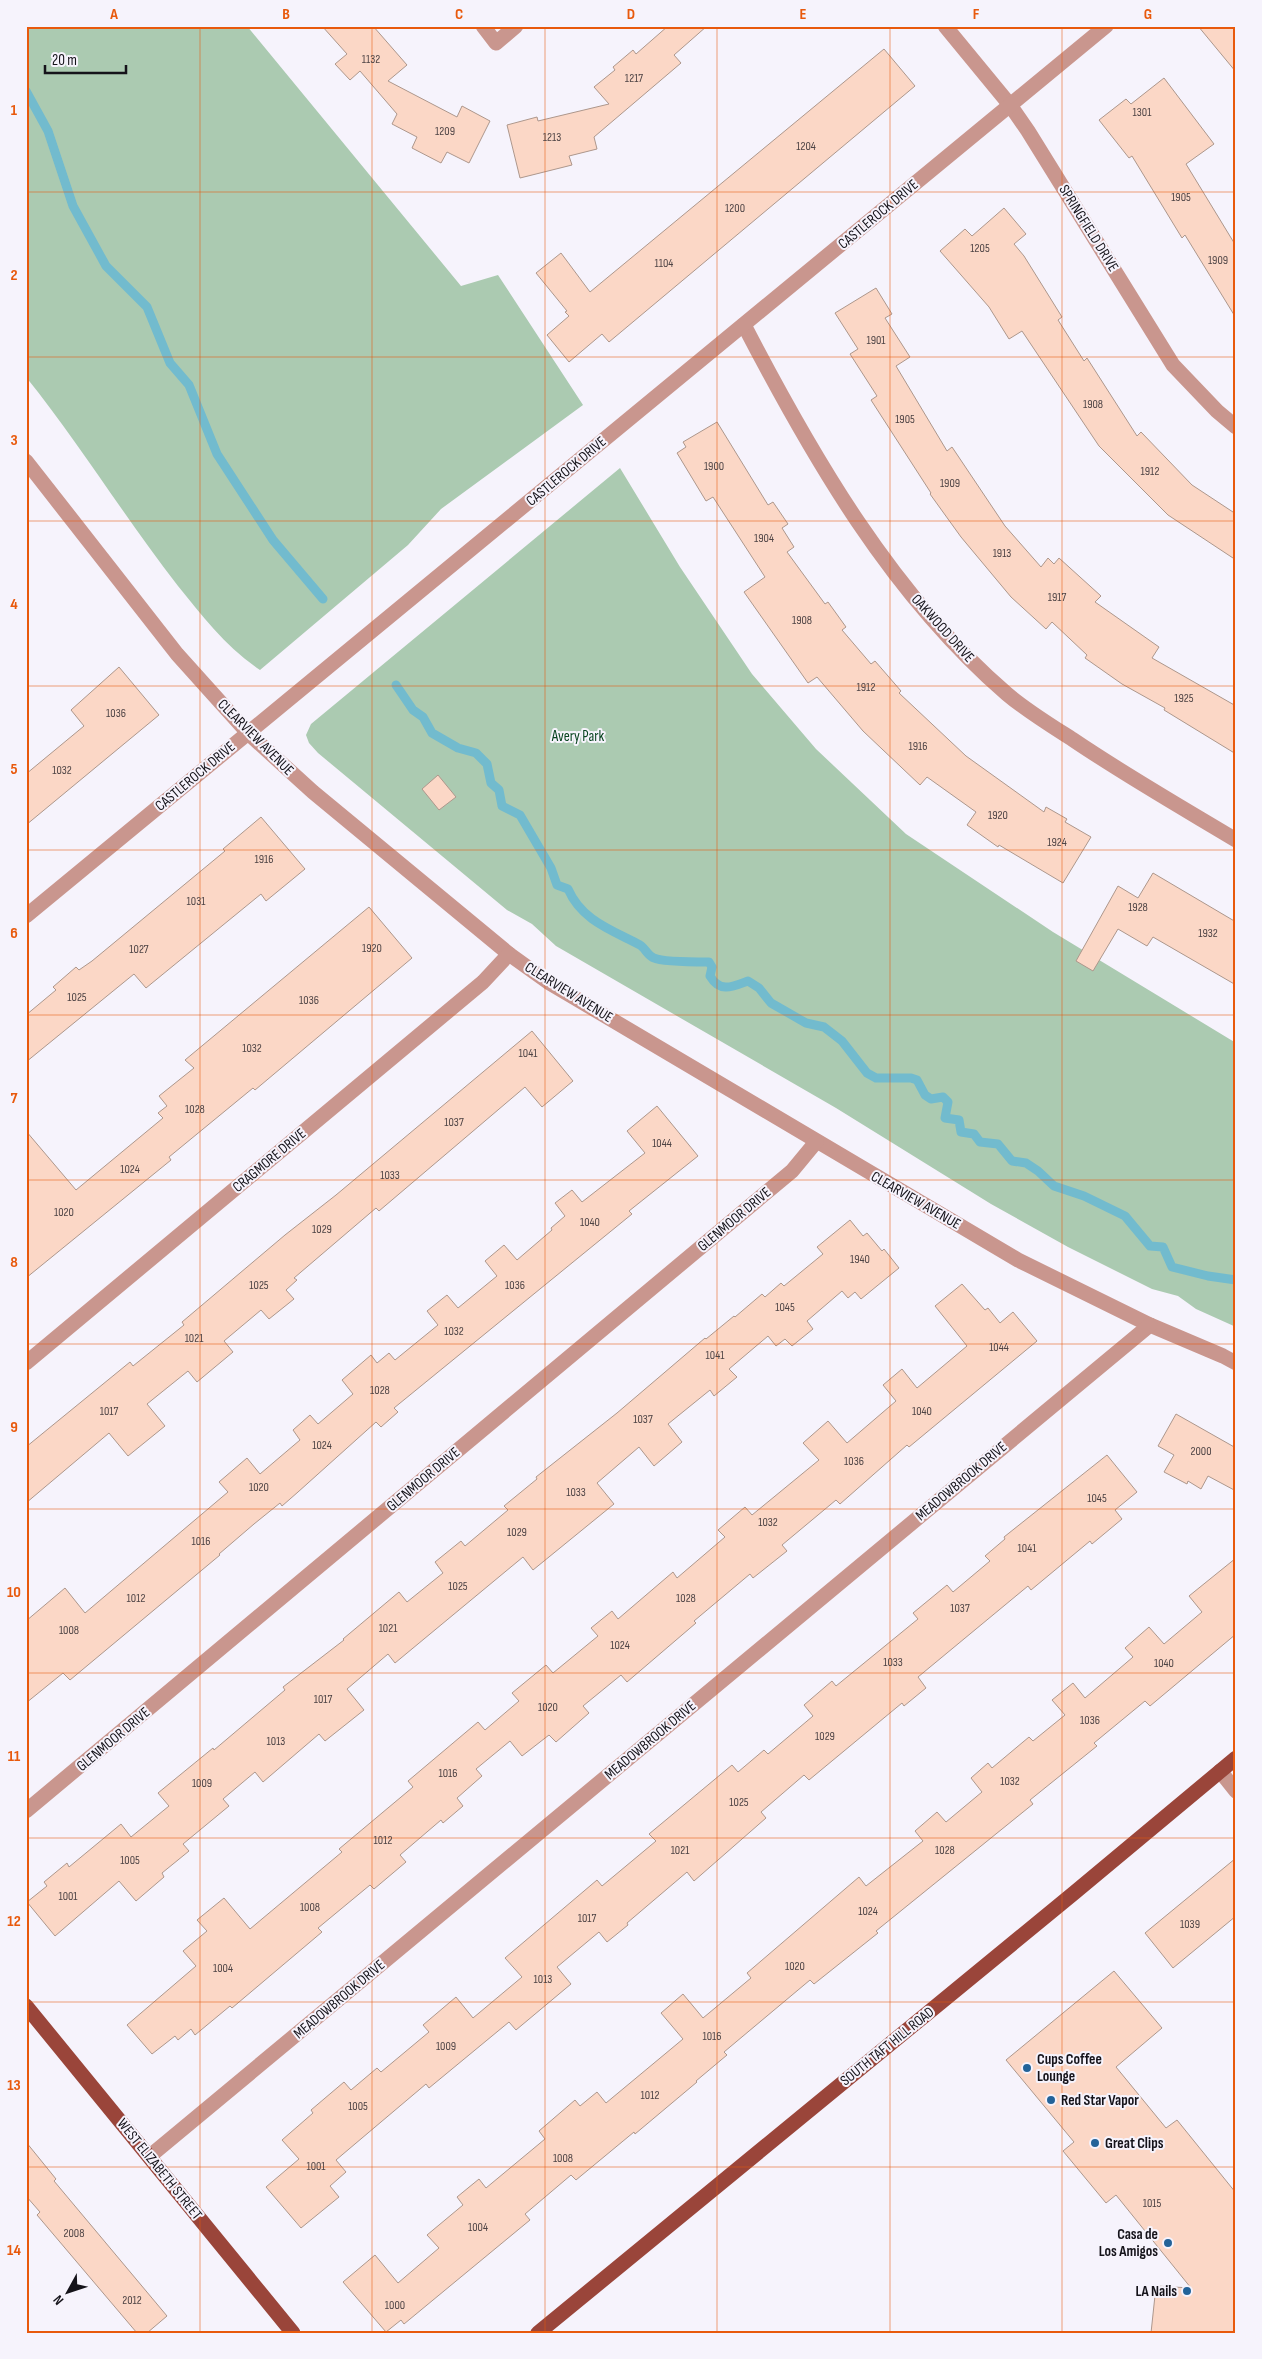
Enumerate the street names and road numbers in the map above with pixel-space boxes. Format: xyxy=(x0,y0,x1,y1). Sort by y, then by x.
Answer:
street label: CASTLEROCK DRIVE xyxy=(834,175,922,253)
street label: SPRINGFIELD DRIVE xyxy=(1054,181,1123,275)
street label: CASTLEROCK DRIVE xyxy=(522,432,610,510)
street label: OAKWOOD DRIVE xyxy=(907,590,978,666)
street label: CLEARVIEW AVENUE xyxy=(213,695,298,780)
street label: CASTLEROCK DRIVE xyxy=(151,737,239,815)
street label: CLEARVIEW AVENUE xyxy=(521,958,616,1027)
street label: CRAGMORE DRIVE xyxy=(229,1124,310,1197)
street label: CLEARVIEW AVENUE xyxy=(868,1167,964,1234)
street label: GLENMOOR DRIVE xyxy=(694,1183,775,1256)
street label: MEADOWBROOK DRIVE xyxy=(912,1438,1011,1525)
street label: GLENMOOR DRIVE xyxy=(383,1443,464,1516)
street label: MEADOWBROOK DRIVE xyxy=(601,1697,700,1784)
street label: GLENMOOR DRIVE xyxy=(73,1703,154,1776)
street label: MEADOWBROOK DRIVE xyxy=(290,1956,389,2043)
street label: SOUTH TAFT HILL ROAD xyxy=(836,2003,938,2090)
street label: WEST ELIZABETH STREET xyxy=(113,2115,206,2224)

